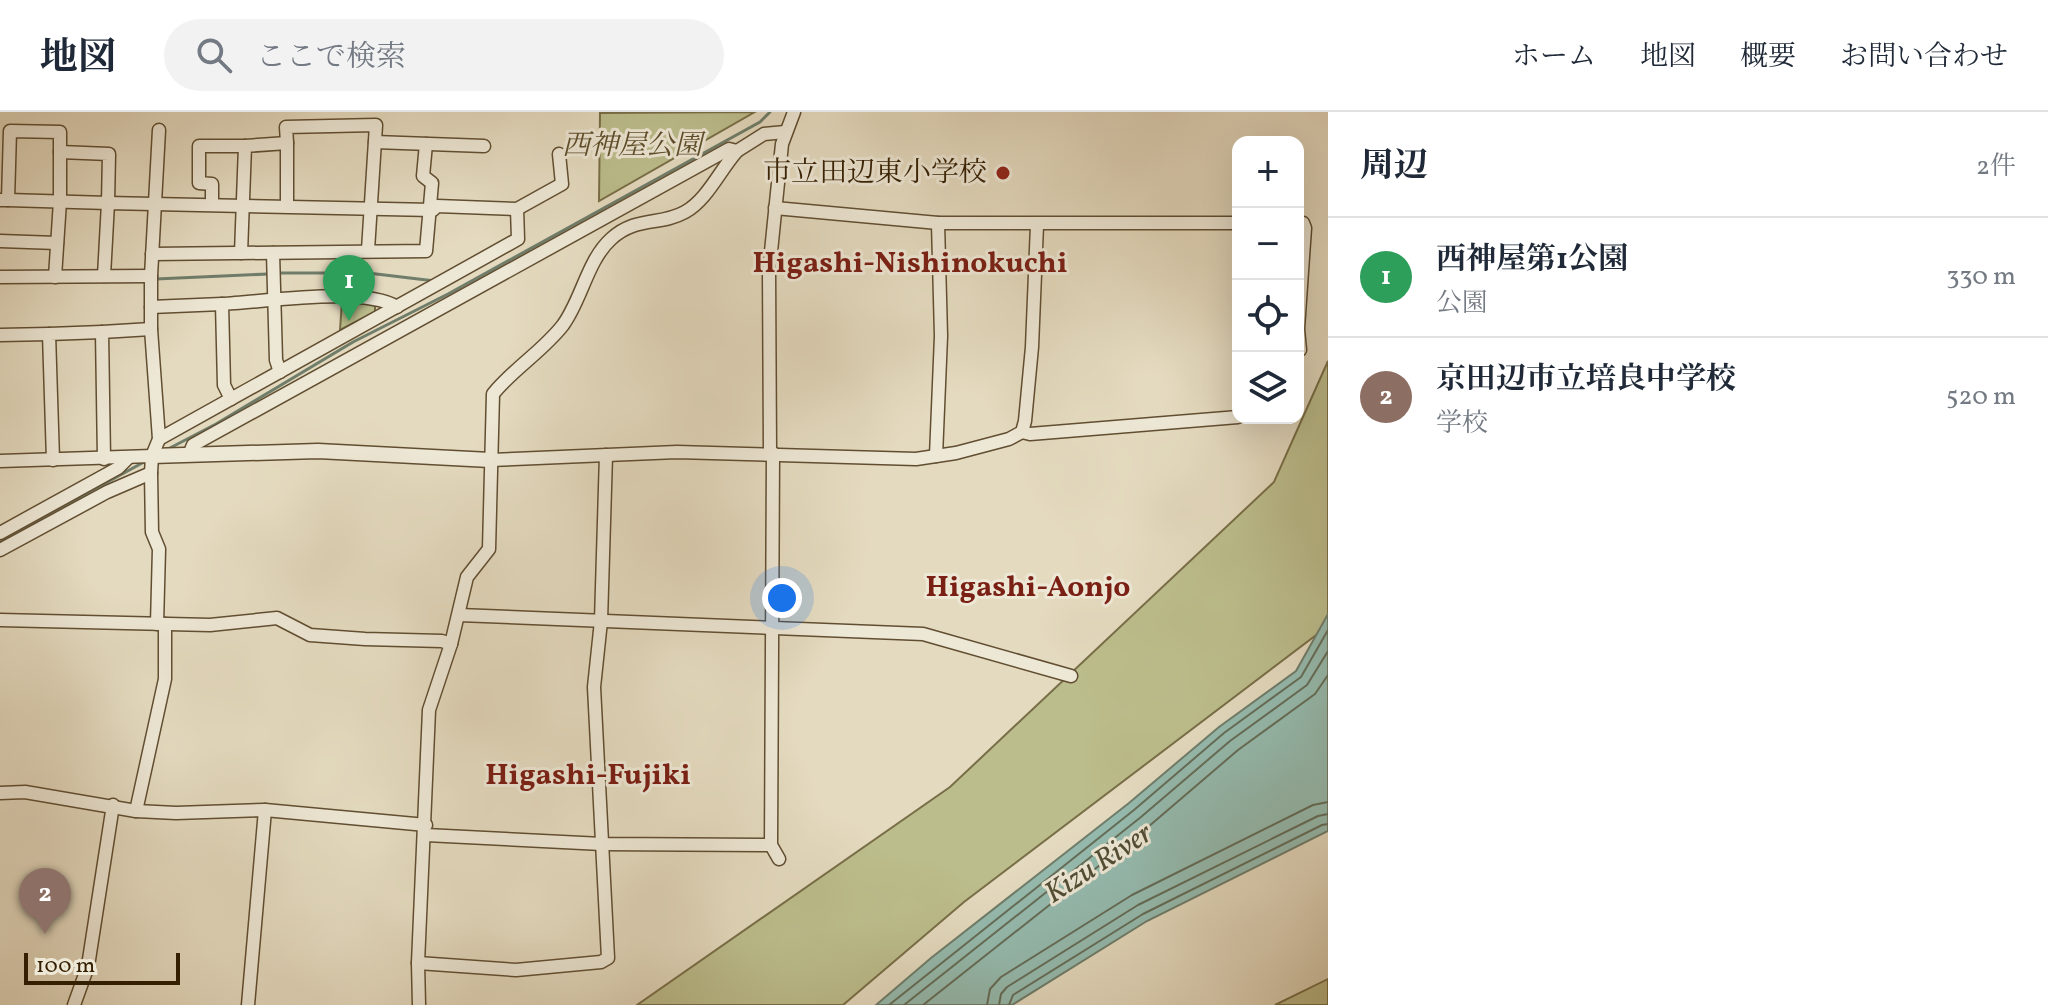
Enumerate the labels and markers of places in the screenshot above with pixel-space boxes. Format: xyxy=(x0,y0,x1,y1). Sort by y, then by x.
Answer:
place label: 市立田辺東小学校 xyxy=(763,154,987,193)
marker: 市立田辺東小学校 xyxy=(994,164,1012,182)
pin: 1 xyxy=(323,255,375,321)
pin: 2 xyxy=(19,868,71,934)

